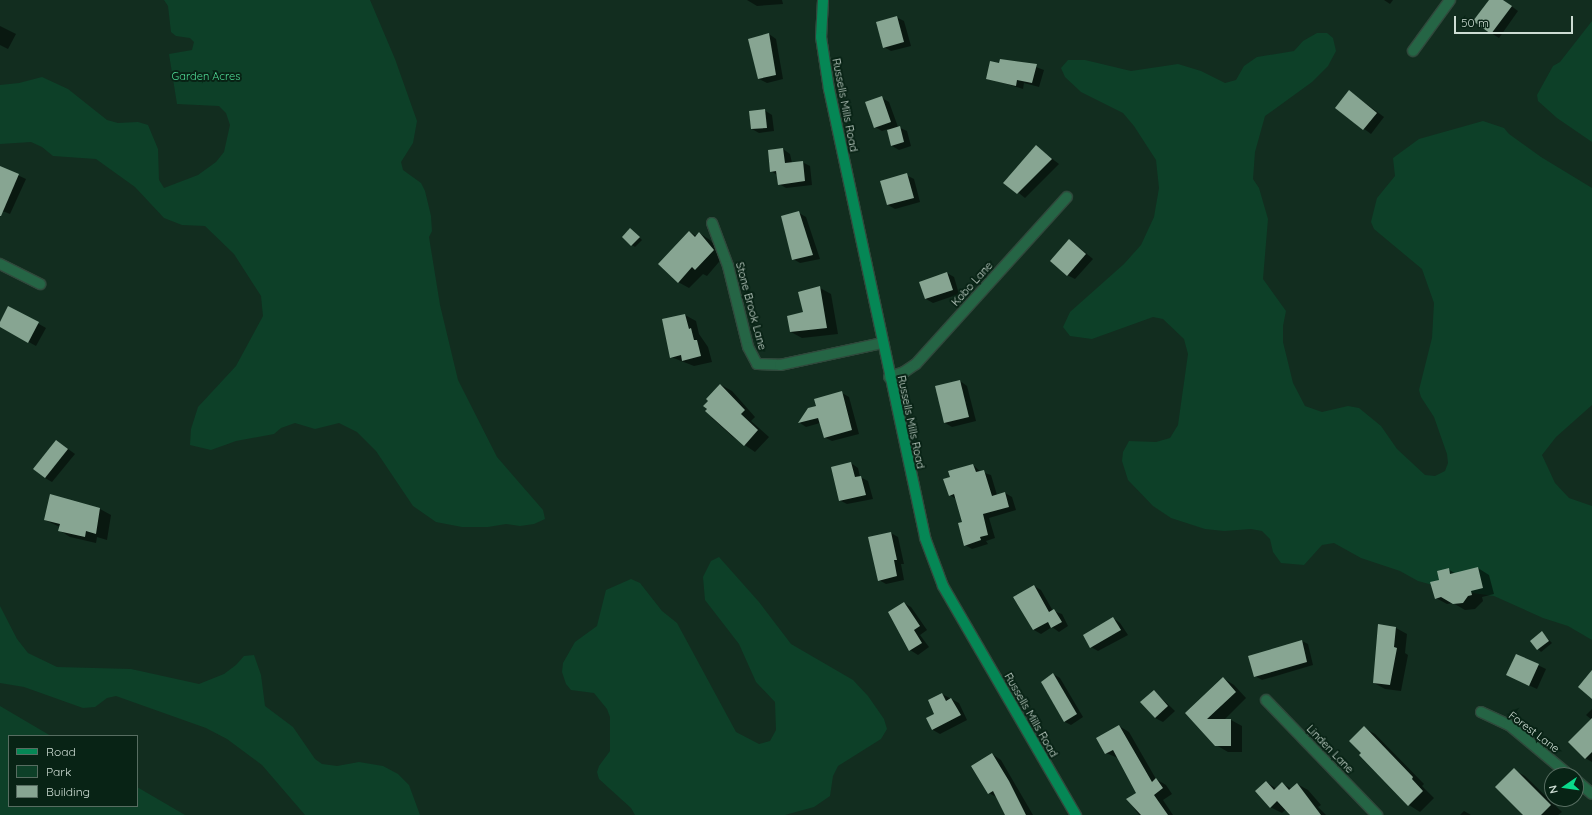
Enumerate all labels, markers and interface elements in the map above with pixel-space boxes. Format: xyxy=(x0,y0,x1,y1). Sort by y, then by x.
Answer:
scale bar xyxy=(1456,8,1575,34)
text: 50 m xyxy=(1461,15,1489,30)
street label: Russells Mills Road xyxy=(829,57,861,153)
park label: Garden Acres xyxy=(172,69,240,83)
street label: Kobo Lane xyxy=(949,259,995,309)
street label: Stone Brook Lane xyxy=(733,261,769,351)
street label: Russells Mills Road xyxy=(895,374,927,470)
street label: Russells Mills Road xyxy=(1001,670,1061,760)
street label: Forest Lane xyxy=(1506,709,1562,755)
street label: Linden Lane xyxy=(1304,722,1356,776)
legend xyxy=(8,735,138,807)
text: Road xyxy=(46,744,76,759)
text: Park xyxy=(46,764,71,779)
north arrow xyxy=(1544,767,1584,807)
text: Building xyxy=(46,784,90,799)
text: N xyxy=(1546,784,1561,795)

